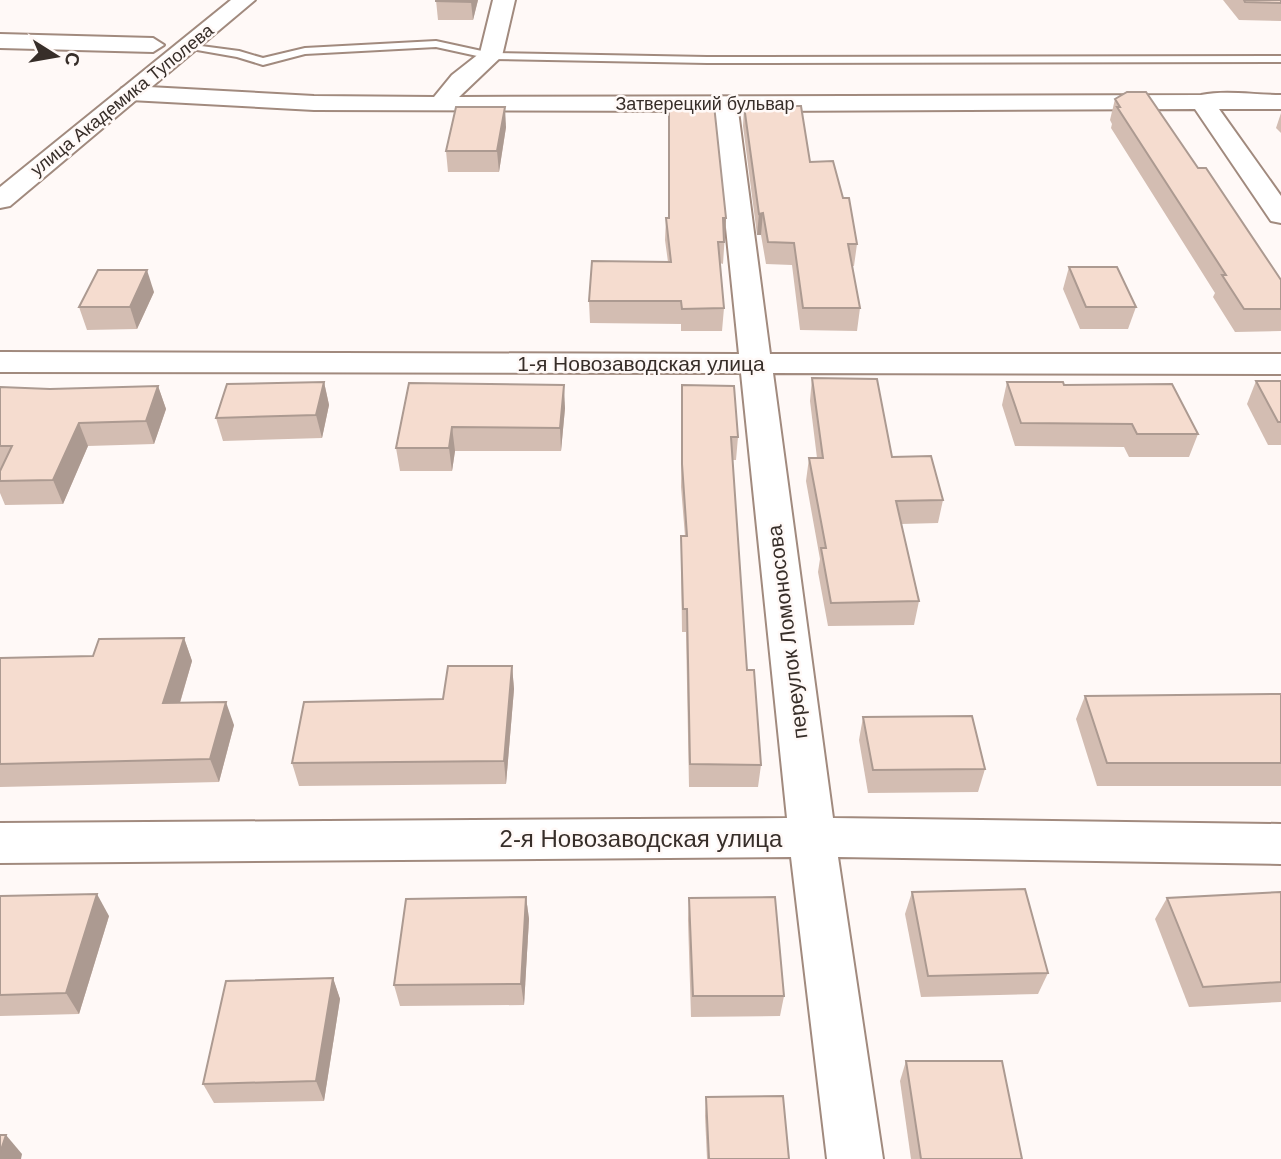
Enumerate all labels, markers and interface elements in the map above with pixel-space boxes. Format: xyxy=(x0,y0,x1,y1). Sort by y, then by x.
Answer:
street label: улица Академика Туполева xyxy=(27,19,218,180)
north arrow xyxy=(21,21,91,91)
text: С xyxy=(61,50,84,68)
street label: Затверецкий бульвар xyxy=(615,94,795,114)
street label: 1-я Новозаводская улица xyxy=(517,352,765,375)
street label: переулок Ломоносова xyxy=(762,523,812,740)
street label: 2-я Новозаводская улица xyxy=(500,825,783,852)

